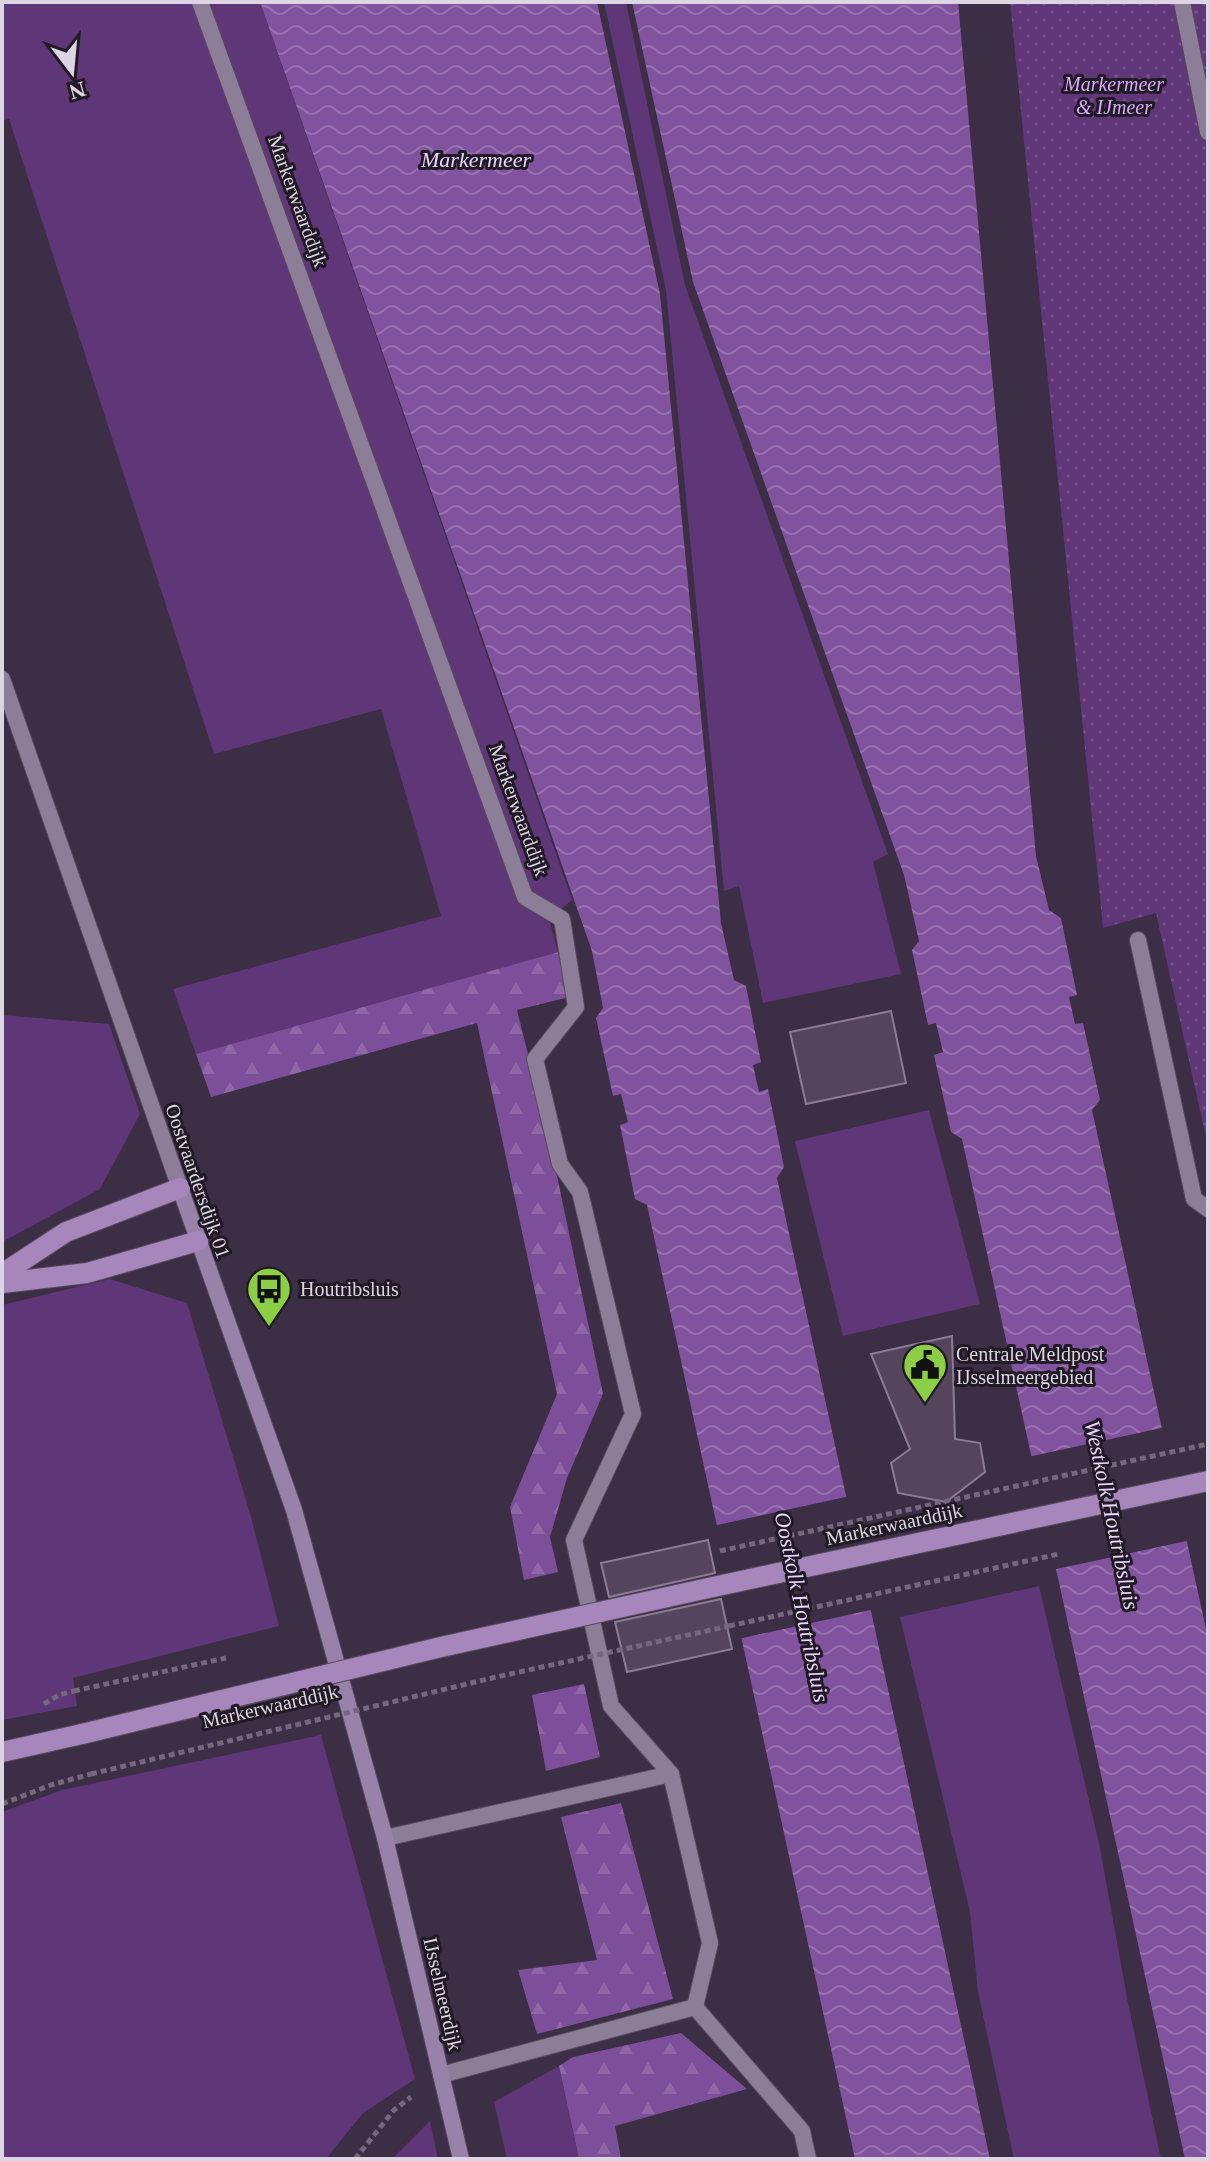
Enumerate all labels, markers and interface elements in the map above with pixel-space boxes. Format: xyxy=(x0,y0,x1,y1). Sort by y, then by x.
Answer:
north arrow xyxy=(32,32,112,112)
park label: Markermeer & IJmeer xyxy=(1063,73,1164,118)
text: N xyxy=(66,77,88,105)
street label: Markerwaarddijk xyxy=(263,132,332,270)
water label: Markermeer xyxy=(420,147,531,172)
street label: Markerwaarddijk xyxy=(484,741,553,879)
street label: Oostvaardersdijk 01 xyxy=(160,1101,235,1261)
bus stop icon: Houtribsluis xyxy=(245,1265,293,1328)
place label: Houtribsluis xyxy=(300,1278,399,1300)
public building icon: Centrale Meldpost IJsselmeergebied xyxy=(901,1341,949,1404)
place label: Centrale Meldpost IJsselmeergebied xyxy=(956,1343,1105,1389)
water label: Westkolk Houtribsluis xyxy=(1080,1418,1144,1612)
street label: Markerwaarddijk xyxy=(824,1499,964,1550)
water label: Oostkolk Houtribsluis xyxy=(770,1510,834,1704)
street label: Markerwaarddijk xyxy=(200,1680,340,1733)
street label: IJsselmeerdijk xyxy=(418,1935,467,2053)

